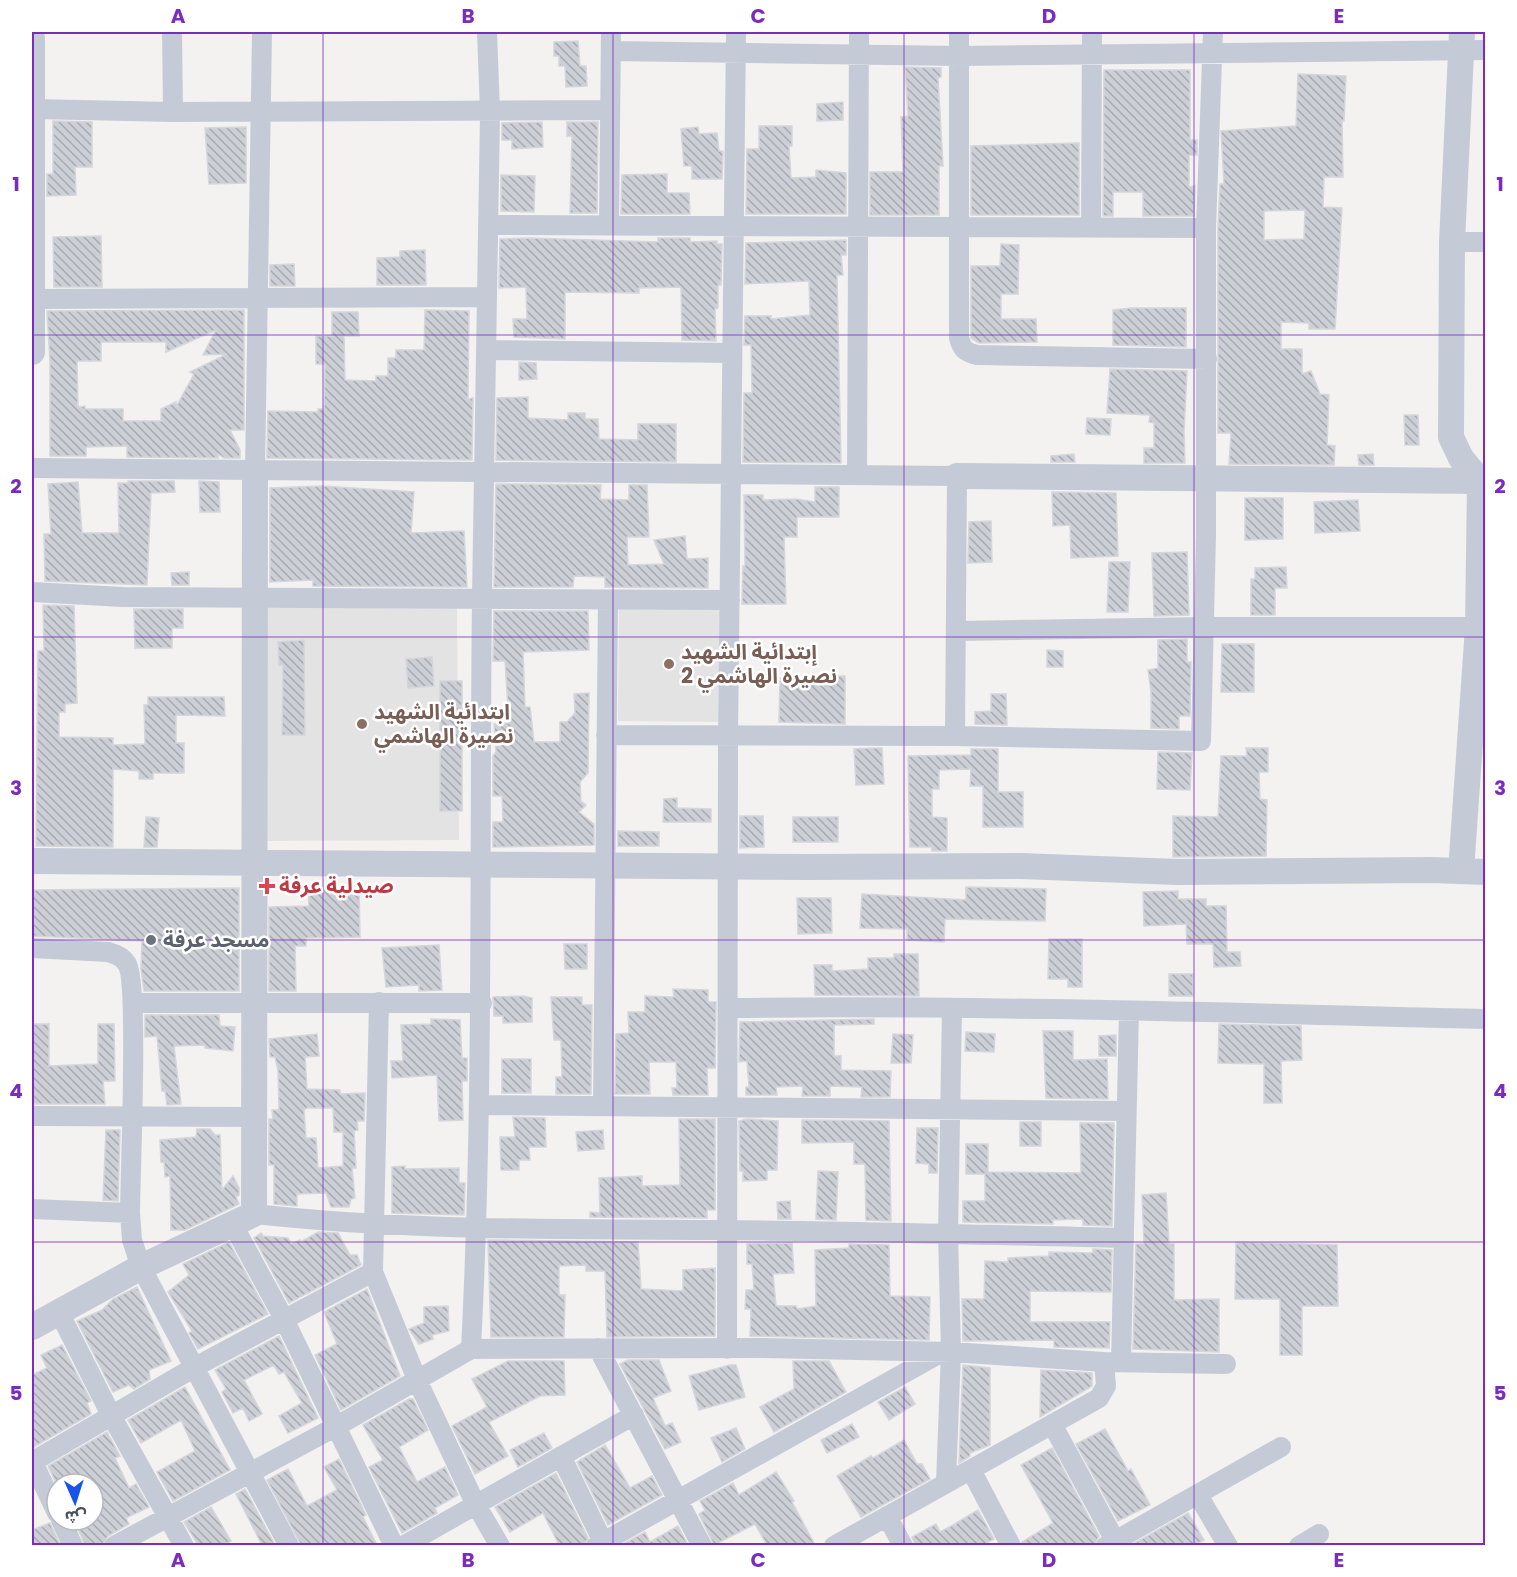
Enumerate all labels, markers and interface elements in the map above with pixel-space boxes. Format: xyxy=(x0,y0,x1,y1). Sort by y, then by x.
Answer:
text: A xyxy=(171,2,186,30)
text: B xyxy=(461,2,475,30)
text: C xyxy=(750,2,766,30)
text: D xyxy=(1042,2,1056,30)
text: E xyxy=(1334,2,1344,30)
text: 1 xyxy=(12,170,20,198)
text: 1 xyxy=(1496,170,1504,198)
text: 2 xyxy=(10,472,22,500)
text: 2 xyxy=(1494,472,1506,500)
place label: إبتدائية الشهيد نصيرة الهاشمي 2 xyxy=(681,637,837,693)
marker: إبتدائية الشهيد نصيرة الهاشمي 2 xyxy=(662,657,676,671)
place label: ابتدائية الشهيد نصيرة الهاشمي xyxy=(374,697,514,753)
marker: ابتدائية الشهيد نصيرة الهاشمي xyxy=(355,717,369,731)
text: 3 xyxy=(10,774,22,802)
text: 3 xyxy=(1494,774,1506,802)
place label: صيدلية عرفة xyxy=(279,871,394,900)
marker: صيدلية عرفة xyxy=(260,879,274,893)
place label: مسجد عرفة xyxy=(163,925,270,954)
marker: مسجد عرفة xyxy=(144,933,158,947)
text: 4 xyxy=(9,1077,23,1105)
text: 4 xyxy=(1493,1077,1507,1105)
text: 5 xyxy=(10,1379,23,1407)
text: 5 xyxy=(1494,1379,1507,1407)
north arrow xyxy=(45,1472,105,1532)
text: ش xyxy=(64,1504,87,1529)
text: A xyxy=(171,1546,186,1574)
text: B xyxy=(461,1546,475,1574)
text: C xyxy=(750,1546,766,1574)
text: D xyxy=(1042,1546,1056,1574)
text: E xyxy=(1334,1546,1344,1574)

